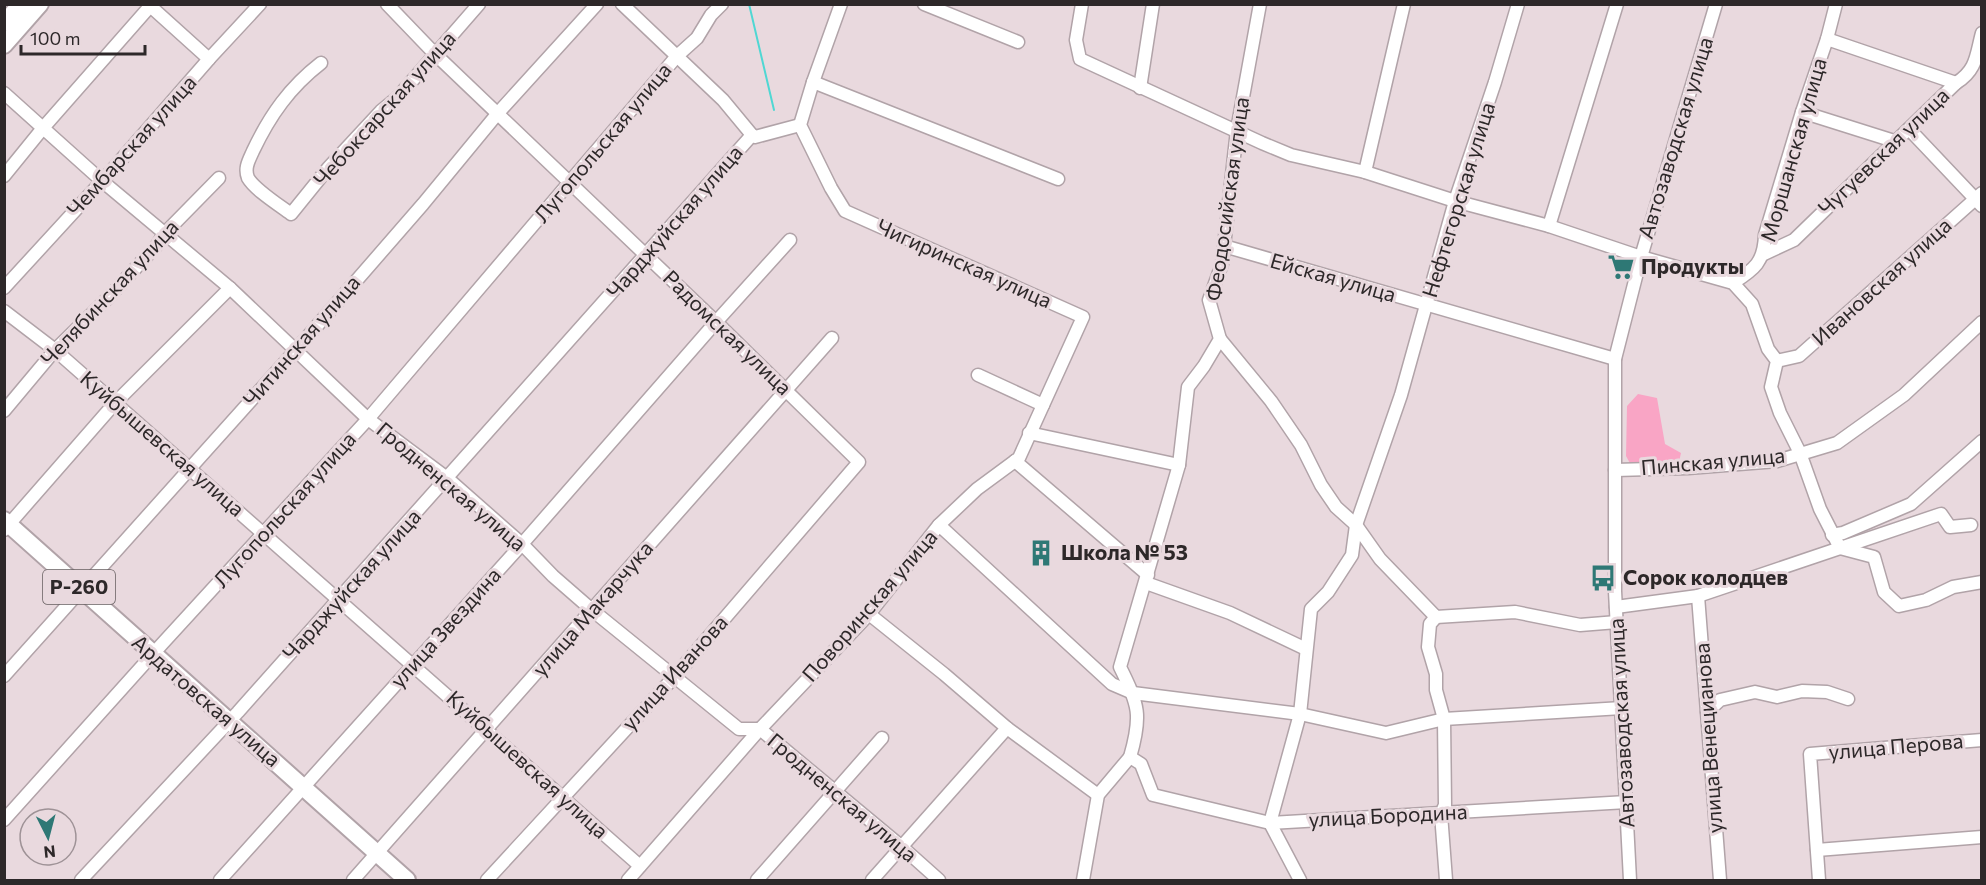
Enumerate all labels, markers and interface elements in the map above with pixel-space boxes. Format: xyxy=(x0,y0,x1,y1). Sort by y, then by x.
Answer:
scale bar xyxy=(21,18,146,56)
street label: Чебоксарская улица xyxy=(308,25,460,191)
text: 100 m xyxy=(30,27,80,49)
street label: Автозаводская улица xyxy=(1632,34,1717,242)
street label: Моршанская улица xyxy=(1754,55,1831,244)
street label: Лугопольская улица xyxy=(528,57,676,227)
street label: Чембарская улица xyxy=(61,69,201,221)
street label: Чугуевская улица xyxy=(1812,82,1953,220)
street label: Феодосийская улица xyxy=(1200,95,1253,302)
street label: Нефтегорская улица xyxy=(1416,99,1499,300)
street label: Чарджуйская улица xyxy=(601,140,747,303)
street label: Ивановская улица xyxy=(1806,212,1956,350)
street label: Чигиринская улица xyxy=(873,213,1056,312)
street label: Челябинская улица xyxy=(35,214,183,370)
street label: Ейская улица xyxy=(1268,247,1399,306)
supermarket icon: Продукты xyxy=(1606,252,1636,282)
place label: Продукты xyxy=(1641,253,1744,278)
street label: Радомская улица xyxy=(659,264,797,400)
street label: Читинская улица xyxy=(237,270,364,411)
street label: Куйбышевская улица xyxy=(76,365,250,521)
street label: Гродненская улица xyxy=(372,416,532,556)
street label: Лугопольская улица xyxy=(208,426,360,592)
street label: Пинская улица xyxy=(1640,442,1786,479)
street label: Чарджуйская улица xyxy=(277,503,425,665)
street label: Поворинская улица xyxy=(796,524,942,686)
street label: улица Макарчука xyxy=(526,535,657,681)
building icon: Школа № 53 xyxy=(1026,538,1056,568)
place label: Школа № 53 xyxy=(1061,539,1188,564)
street label: улица Звездина xyxy=(384,562,505,692)
bus stop icon: Сорок колодцев xyxy=(1588,563,1618,593)
place label: Сорок колодцев xyxy=(1623,564,1788,589)
road number: Р-260 xyxy=(43,570,115,604)
street label: улица Иванова xyxy=(616,609,732,735)
street label: Автозаводская улица xyxy=(1603,618,1638,828)
street label: Ардатовская улица xyxy=(128,629,286,771)
street label: улица Венецианова xyxy=(1688,642,1727,834)
street label: Куйбышевская улица xyxy=(442,685,614,843)
street label: Гродненская улица xyxy=(763,727,923,867)
street label: улица Перова xyxy=(1827,727,1964,764)
street label: улица Бородина xyxy=(1308,798,1468,831)
north arrow xyxy=(18,807,78,867)
text: N xyxy=(43,842,57,862)

